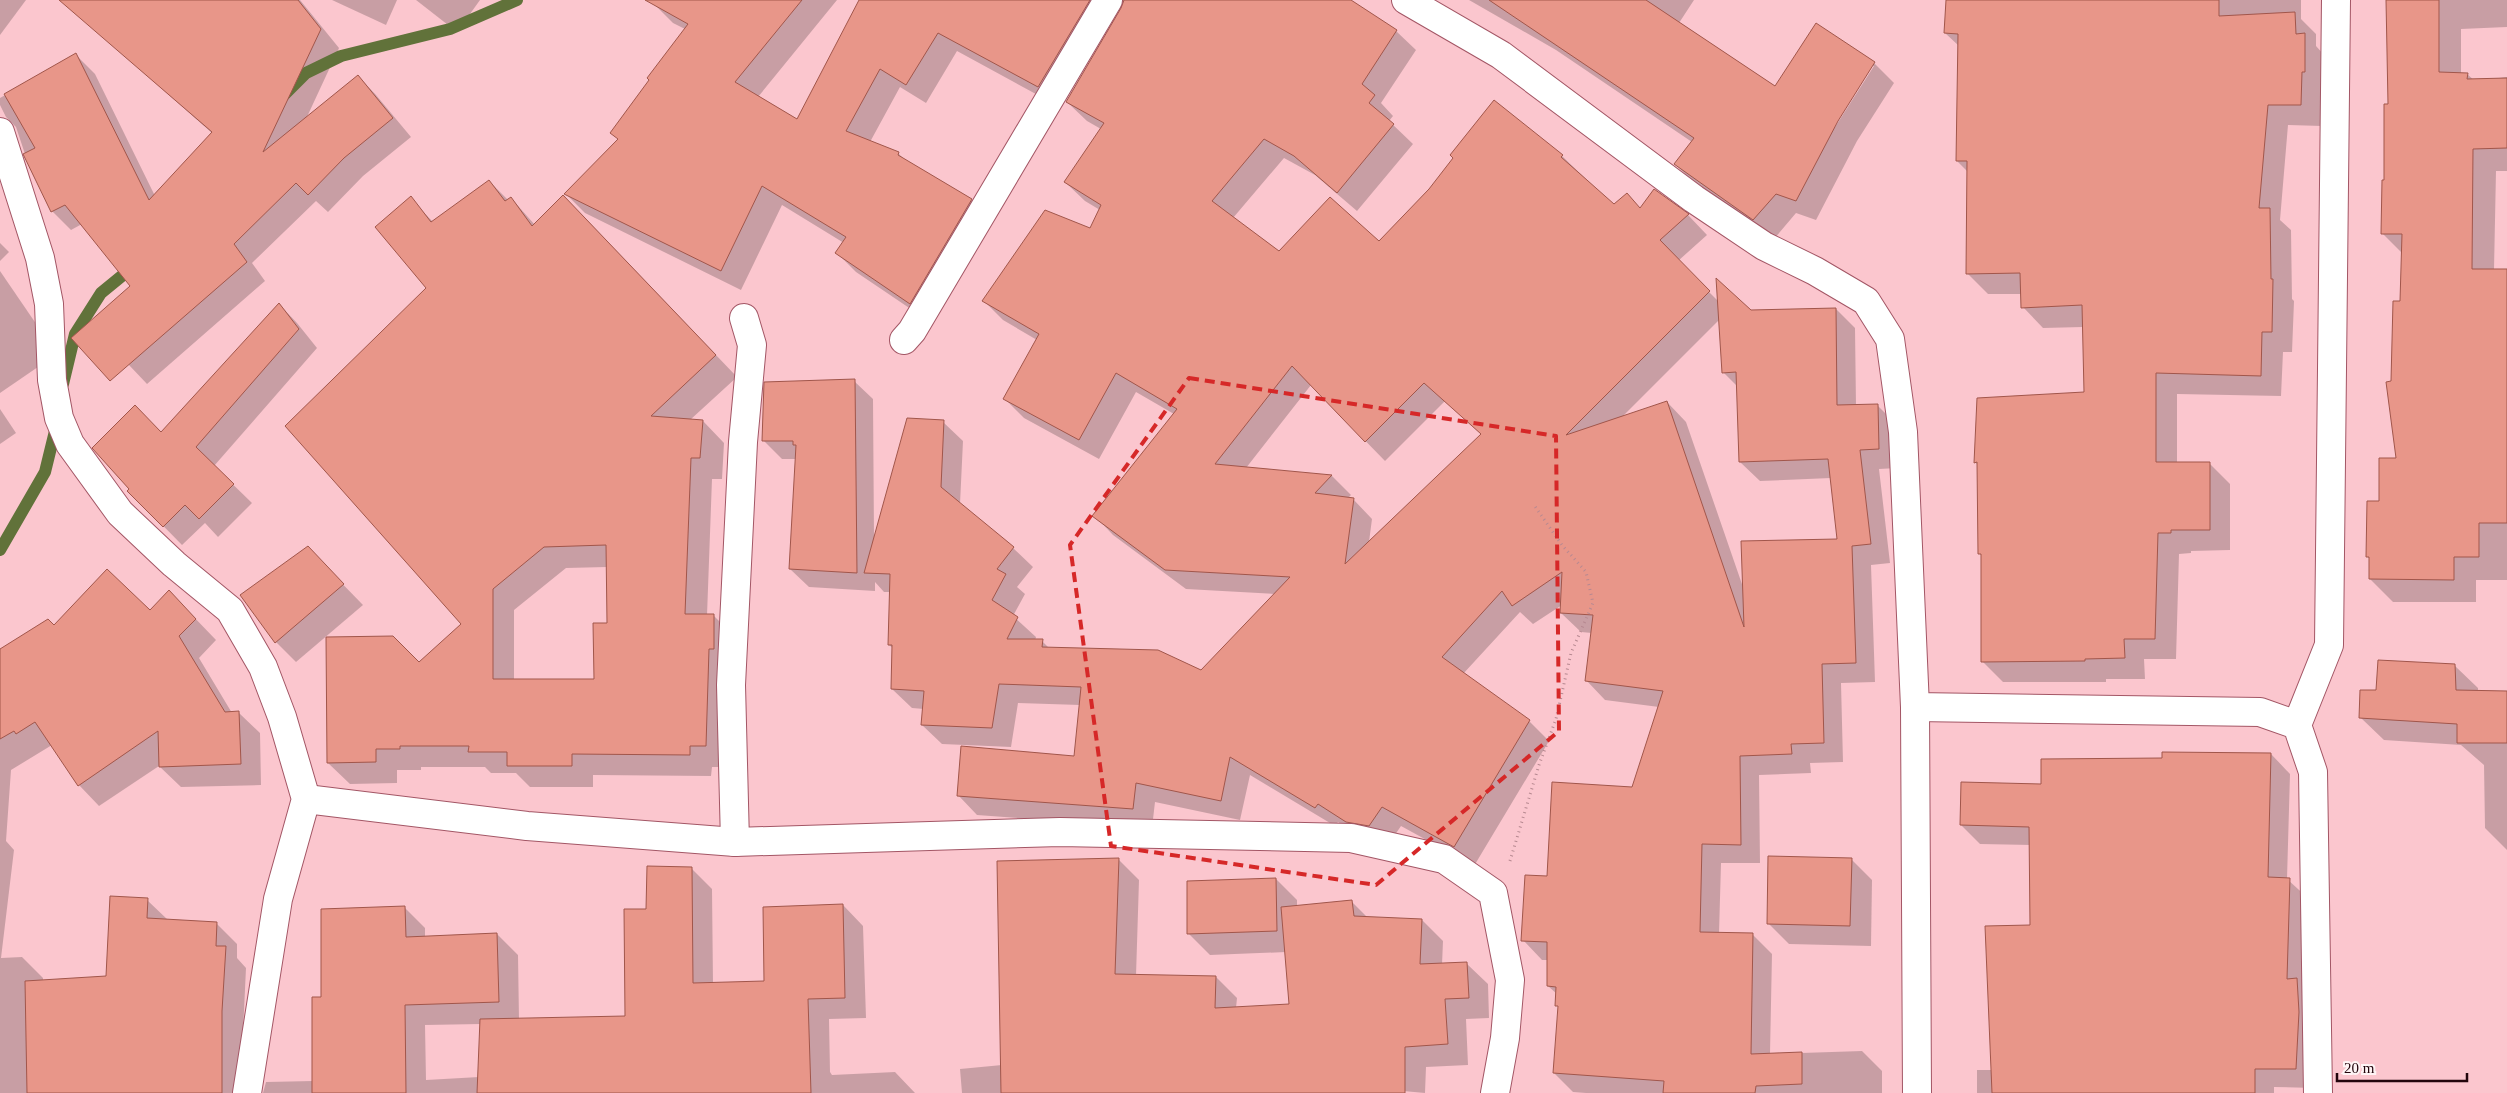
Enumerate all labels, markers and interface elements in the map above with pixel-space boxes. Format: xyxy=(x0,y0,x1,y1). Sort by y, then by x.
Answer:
scale bar xyxy=(2337,1050,2467,1082)
text: 20 m xyxy=(2344,1060,2375,1076)

